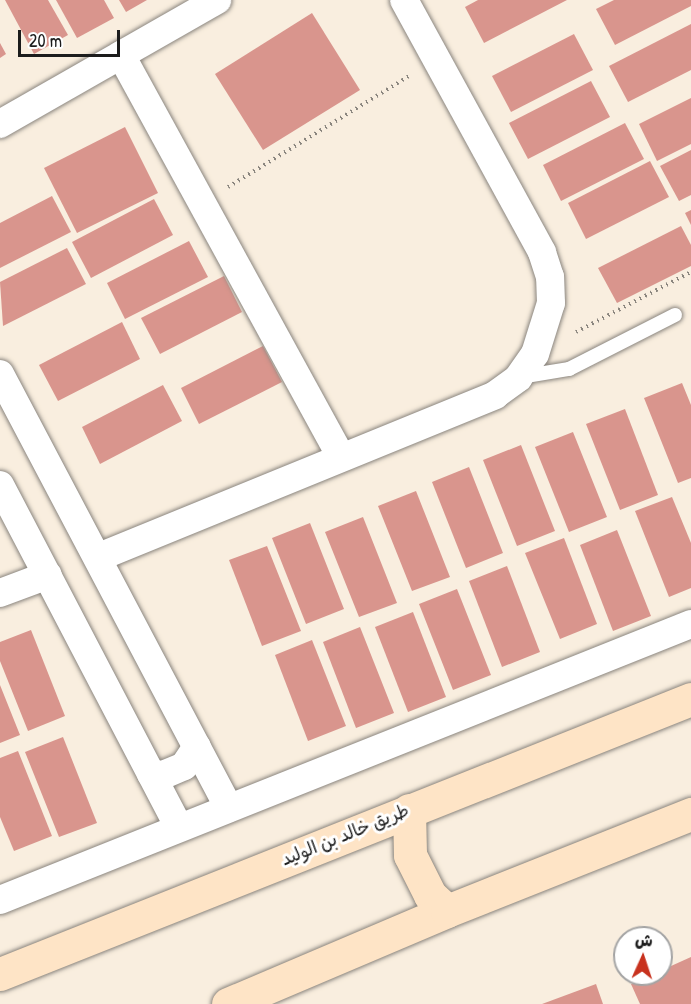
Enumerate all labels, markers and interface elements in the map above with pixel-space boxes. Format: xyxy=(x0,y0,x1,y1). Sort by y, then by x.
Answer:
scale bar xyxy=(21,18,123,56)
text: 20 m xyxy=(29,28,62,53)
street label: طريق خالد بن الوليد xyxy=(278,800,412,870)
north arrow xyxy=(613,926,673,986)
text: ش xyxy=(634,929,653,951)

